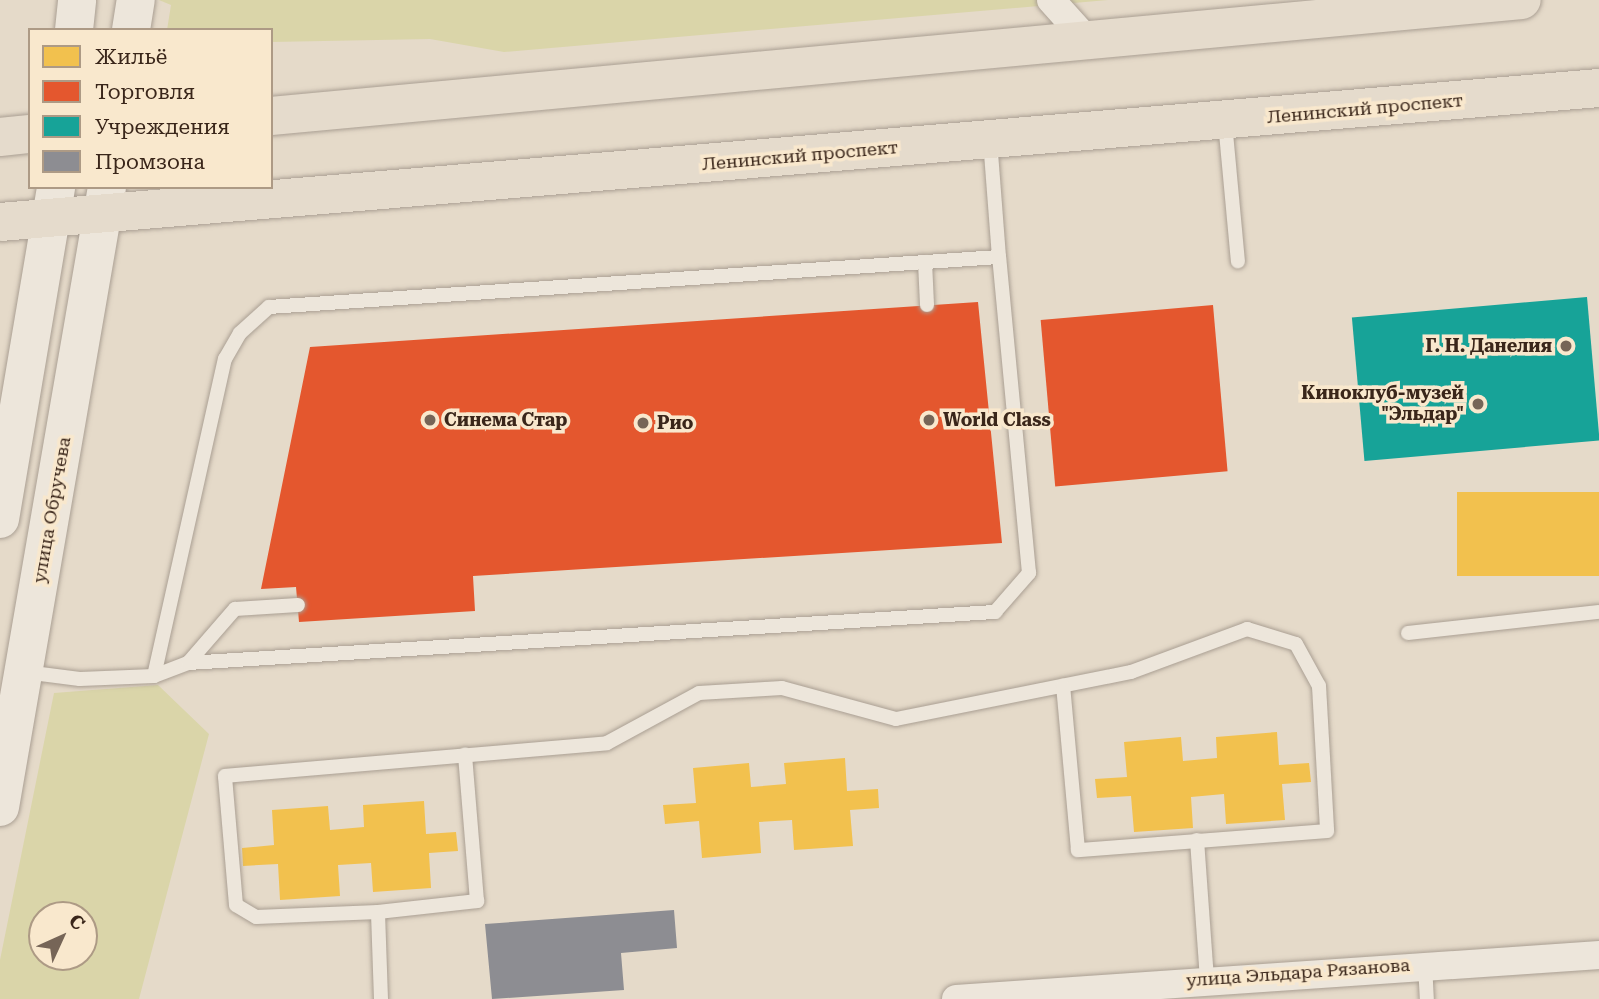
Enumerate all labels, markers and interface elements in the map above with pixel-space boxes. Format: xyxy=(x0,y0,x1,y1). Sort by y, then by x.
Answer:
legend xyxy=(28,28,273,189)
text: Жильё xyxy=(95,45,167,69)
text: Торговля xyxy=(95,80,195,104)
street label: Ленинский проспект xyxy=(1266,90,1464,128)
text: Учреждения xyxy=(95,115,230,139)
street label: Ленинский проспект xyxy=(701,137,899,175)
text: Промзона xyxy=(95,150,205,174)
place label: Г. Н. Данелия xyxy=(1425,335,1552,357)
marker: Г. Н. Данелия xyxy=(1558,338,1574,354)
place label: Киноклуб-музей "Эльдар" xyxy=(1301,383,1464,426)
marker: Киноклуб-музей "Эльдар" xyxy=(1470,396,1486,412)
place label: Синема Стар xyxy=(444,409,567,431)
place label: World Class xyxy=(943,409,1051,431)
marker: Синема Стар xyxy=(422,412,438,428)
place label: Рио xyxy=(657,412,693,434)
marker: World Class xyxy=(921,412,937,428)
marker: Рио xyxy=(635,415,651,431)
street label: улица Обручева xyxy=(29,435,75,585)
north arrow xyxy=(28,901,98,971)
text: С xyxy=(64,909,90,935)
street label: улица Эльдара Рязанова xyxy=(1185,954,1411,992)

